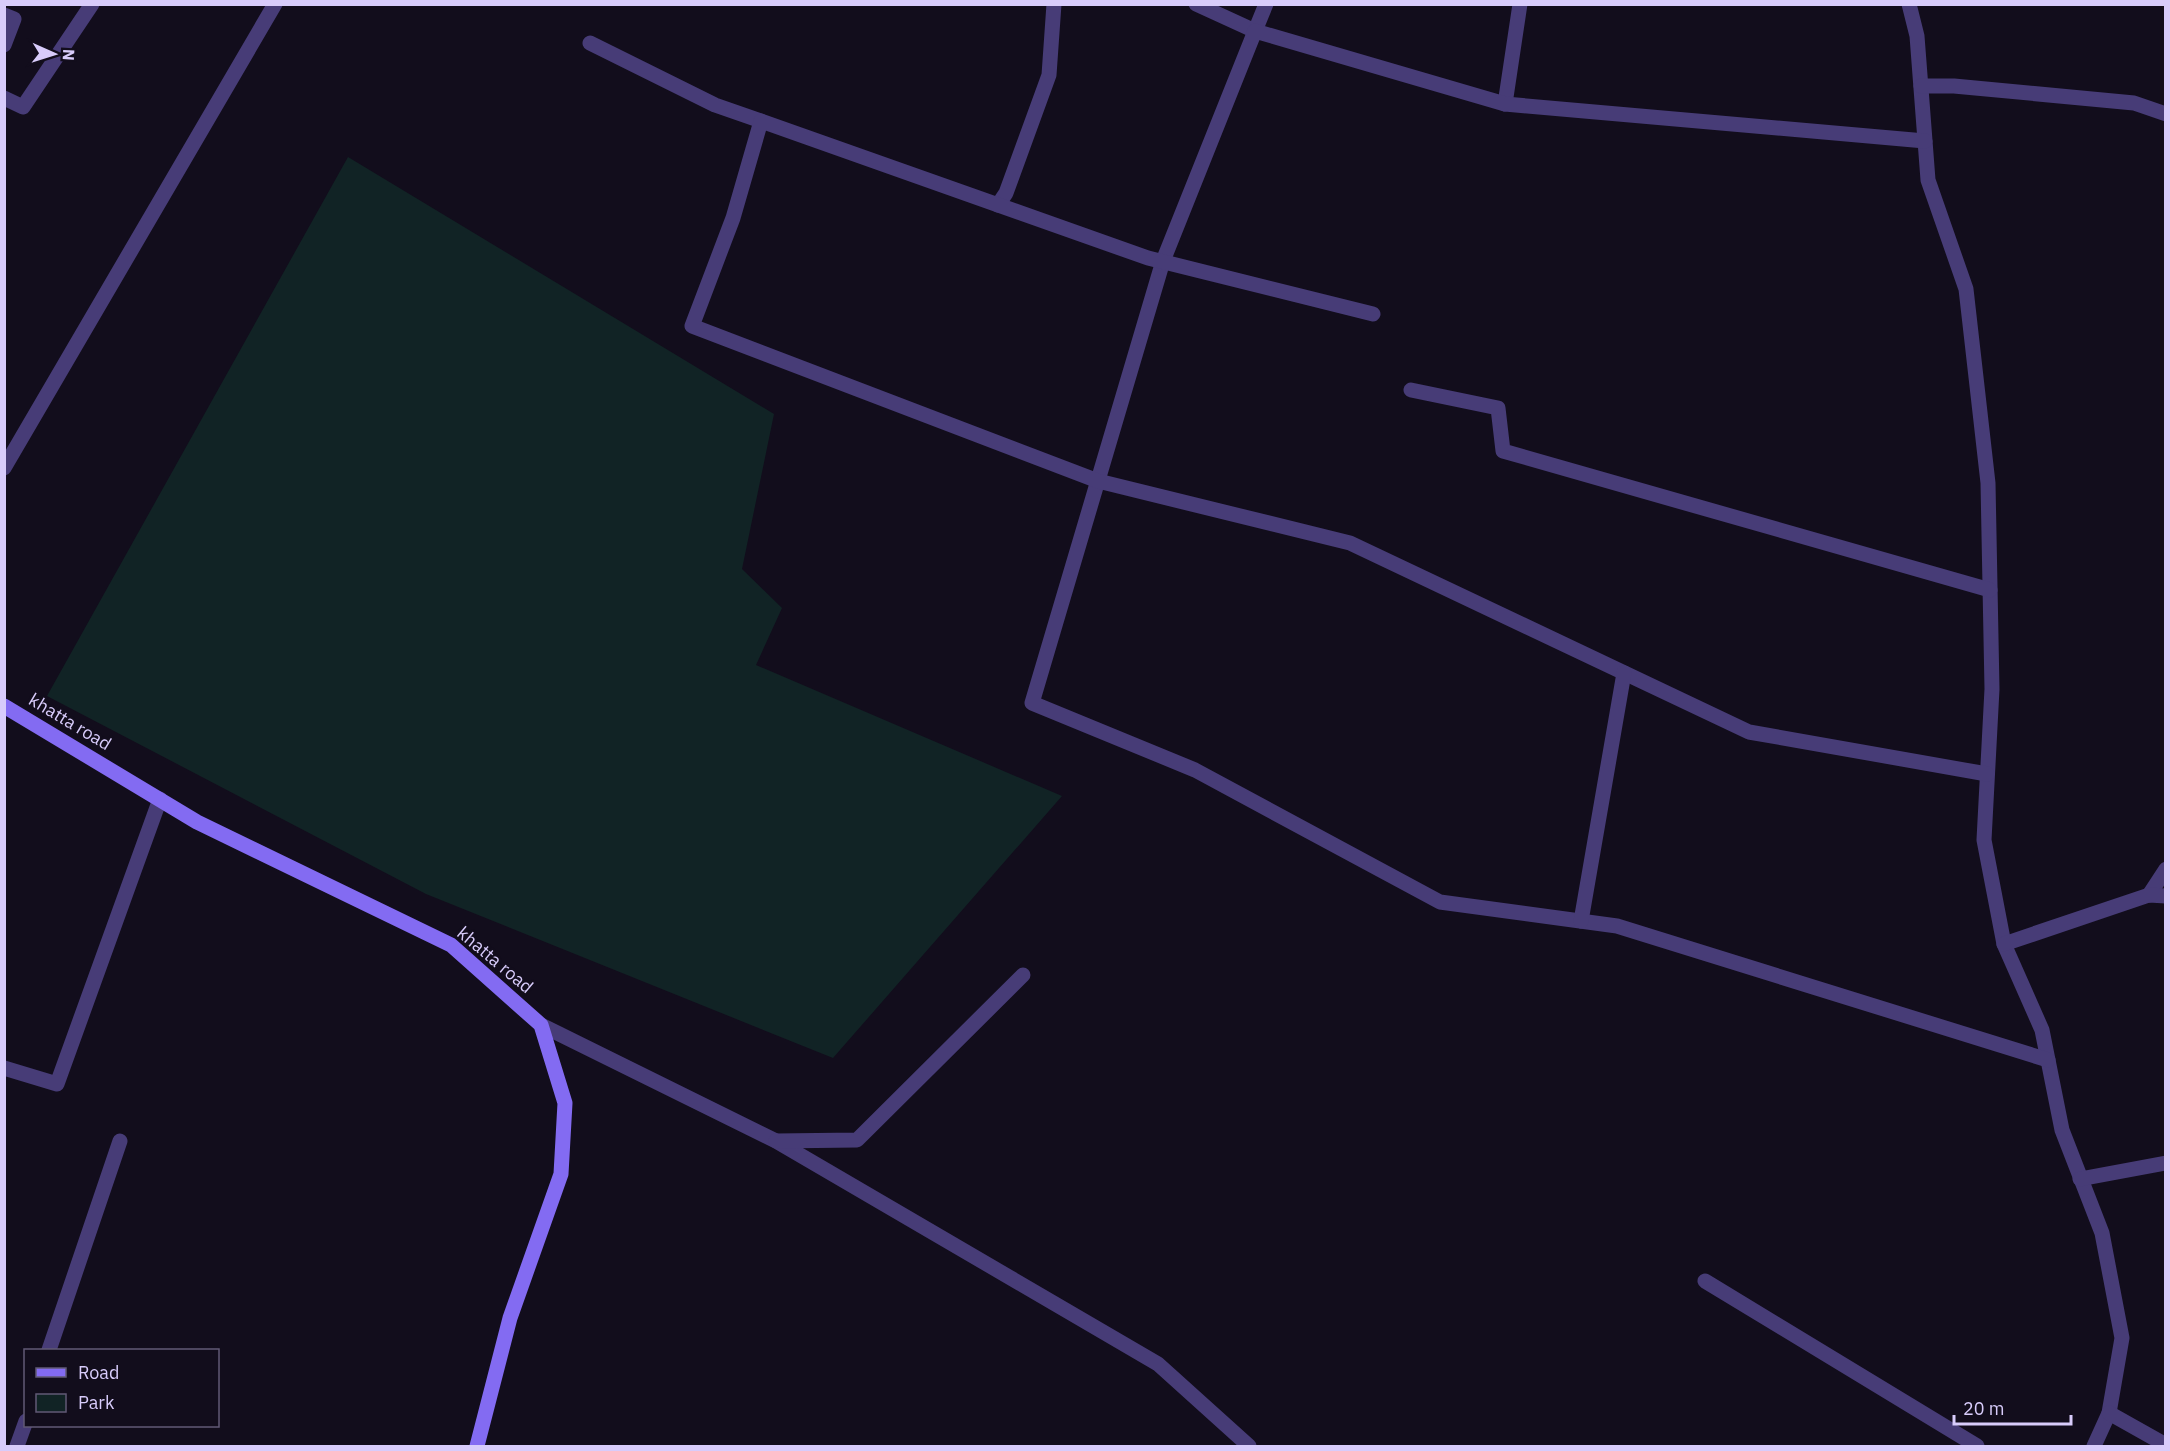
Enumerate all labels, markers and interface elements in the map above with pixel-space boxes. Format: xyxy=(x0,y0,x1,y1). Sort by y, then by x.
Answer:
north arrow xyxy=(24,24,84,84)
text: N xyxy=(59,48,79,61)
street label: khatta road xyxy=(25,688,116,755)
street label: khatta road xyxy=(453,921,538,998)
legend xyxy=(24,1349,219,1427)
text: Road xyxy=(78,1361,119,1384)
scale bar xyxy=(1954,1388,2071,1426)
text: Park xyxy=(78,1391,115,1414)
text: 20 m xyxy=(1963,1397,2005,1420)

